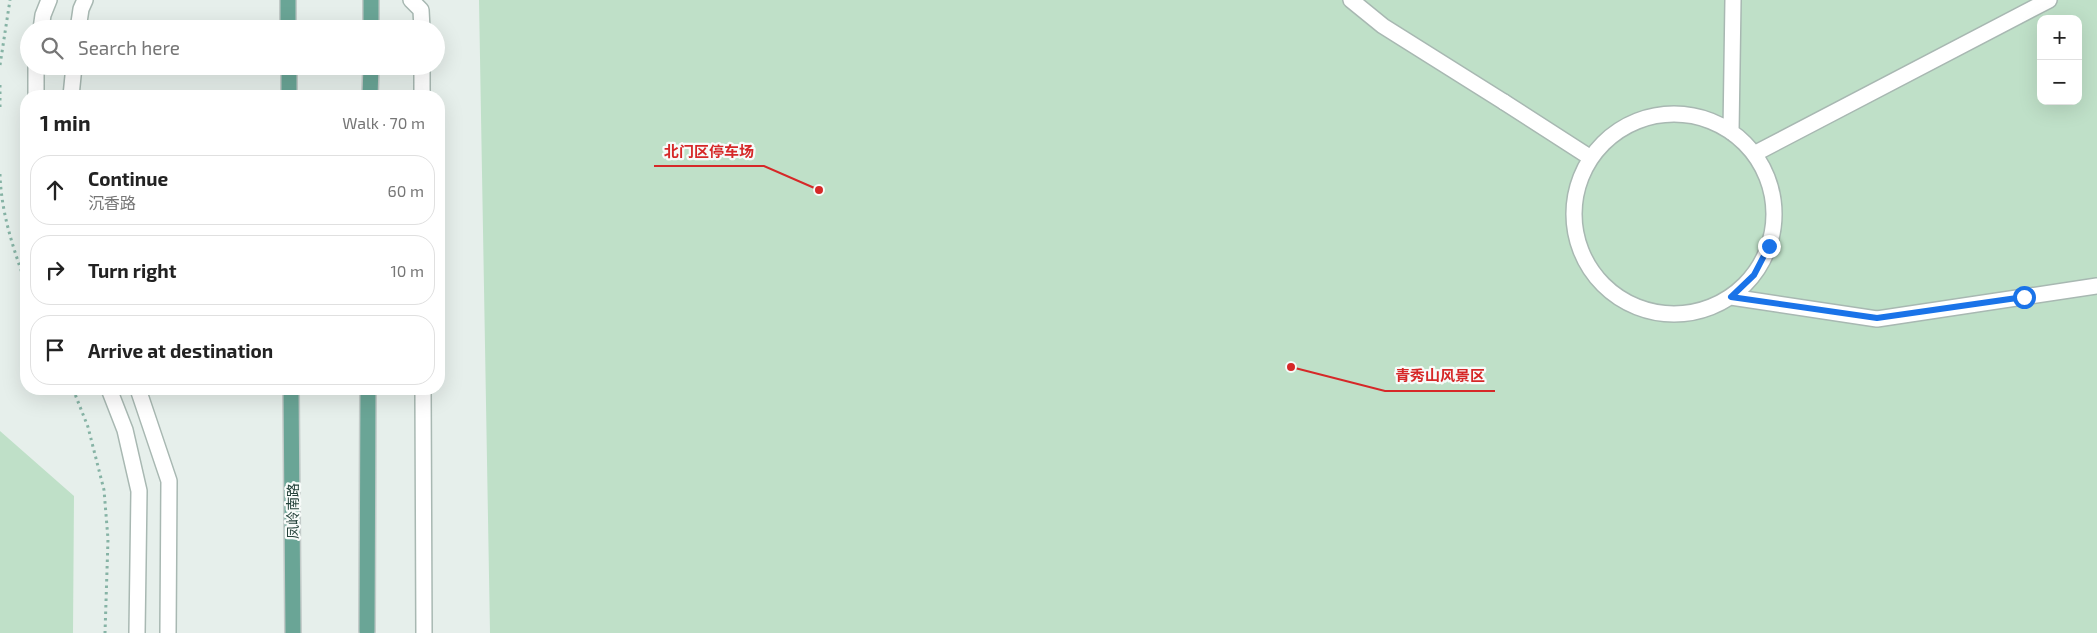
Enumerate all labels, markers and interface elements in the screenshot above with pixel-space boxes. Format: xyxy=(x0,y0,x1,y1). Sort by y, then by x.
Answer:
map controls xyxy=(2037,15,2082,105)
button: + xyxy=(2037,15,2082,60)
search box xyxy=(20,20,445,75)
icon: search xyxy=(38,34,66,62)
text: Search here xyxy=(78,36,180,59)
button: − xyxy=(2037,60,2082,105)
text: 1 min xyxy=(40,110,91,135)
text: Walk · 70 m xyxy=(342,113,425,132)
callout: 北门区停车场 xyxy=(654,136,764,166)
text: 北门区停车场 xyxy=(664,142,754,160)
text: Continue xyxy=(88,167,168,190)
icon: ahead xyxy=(41,176,69,204)
text: 60 m xyxy=(388,181,424,200)
text: 沉香路 xyxy=(88,193,136,212)
route end xyxy=(1758,235,1781,258)
icon: right xyxy=(41,256,69,284)
text: Turn right xyxy=(88,259,176,282)
text: 10 m xyxy=(390,261,424,280)
route start xyxy=(2013,286,2036,309)
icon: arrive xyxy=(41,336,69,364)
text: Arrive at destination xyxy=(88,339,273,362)
callout: 青秀山风景区 xyxy=(1385,361,1495,391)
text: 青秀山风景区 xyxy=(1395,366,1485,384)
street label: 凤岭南路 xyxy=(284,483,301,539)

